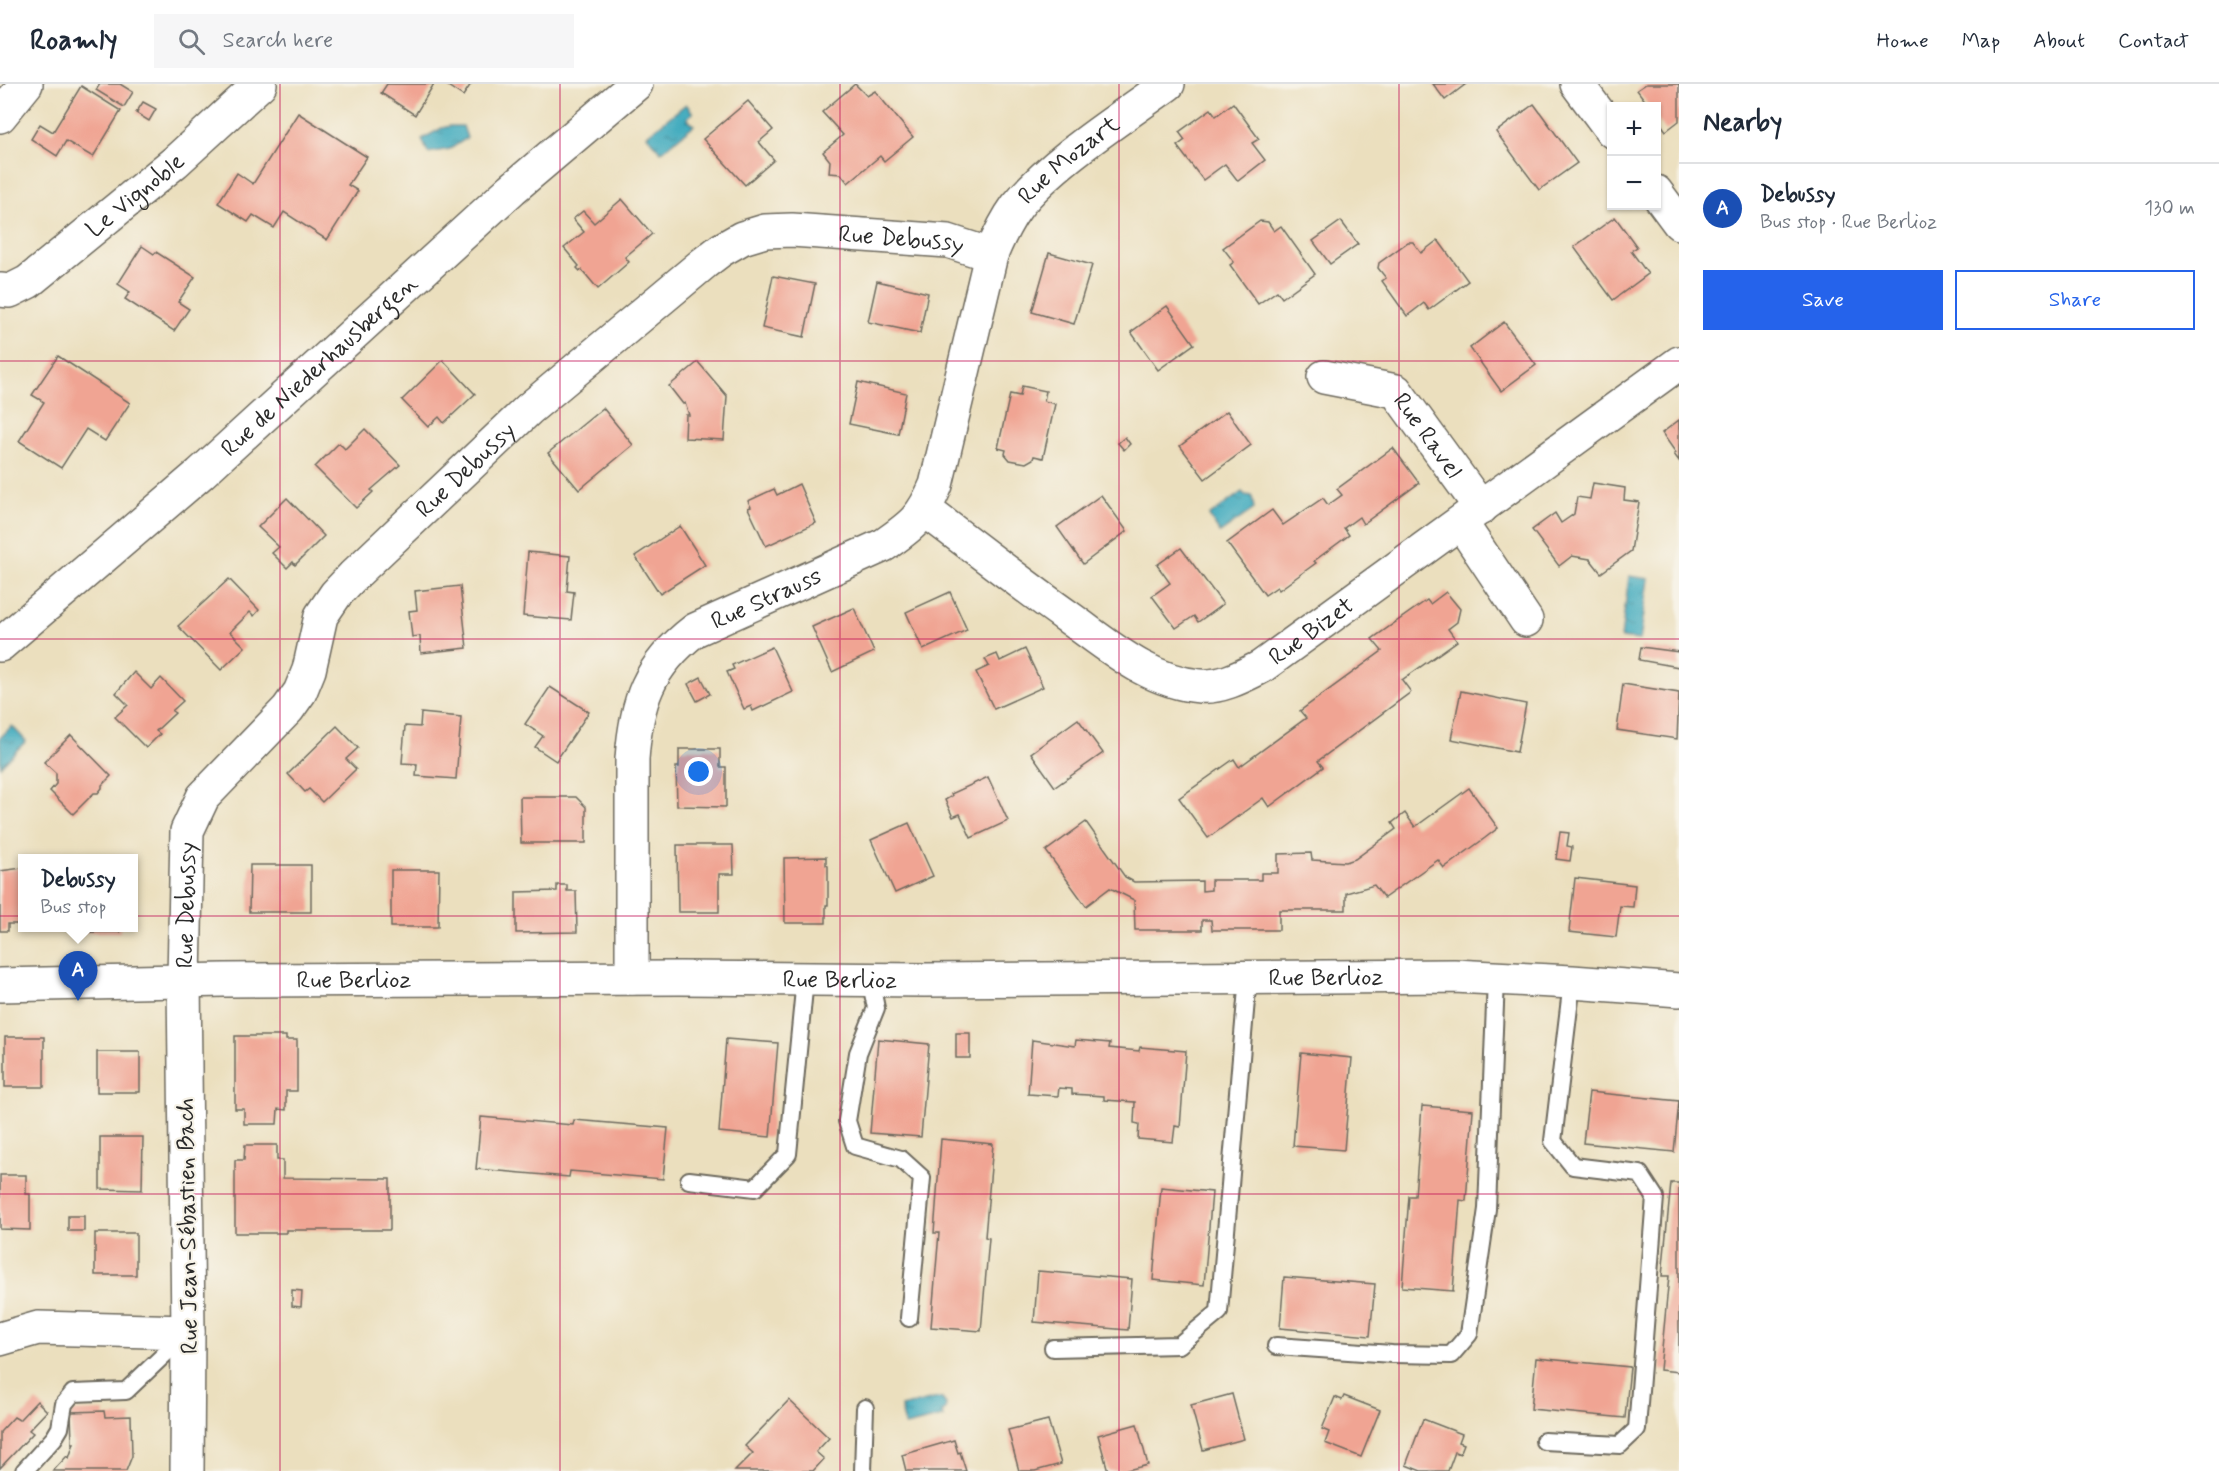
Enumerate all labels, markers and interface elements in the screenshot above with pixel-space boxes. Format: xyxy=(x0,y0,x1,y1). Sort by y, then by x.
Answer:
search box xyxy=(154,14,574,68)
text: Roamly xyxy=(30,23,118,60)
icon: search xyxy=(175,25,208,58)
text: Search here xyxy=(223,27,333,55)
text: Home xyxy=(1877,27,1929,55)
text: Map xyxy=(1962,27,2000,55)
text: About xyxy=(2033,27,2085,55)
text: Contact xyxy=(2118,27,2189,55)
map controls xyxy=(1607,102,1661,210)
button: + xyxy=(1607,102,1661,156)
text: Nearby xyxy=(1703,106,1782,140)
street label: Rue Mozart xyxy=(1012,109,1126,211)
street label: Le Vignoble xyxy=(80,147,192,245)
button: − xyxy=(1607,156,1661,210)
text: Debussy xyxy=(1760,181,1835,209)
text: A xyxy=(1716,195,1729,222)
text: 130 m xyxy=(2144,195,2195,222)
text: Bus stop · Rue Berlioz xyxy=(1760,209,1937,236)
street label: Rue Debussy xyxy=(837,219,968,262)
street label: Rue de Niederhausbergen xyxy=(215,269,425,464)
button: Save xyxy=(1703,270,1943,330)
button: Share xyxy=(1955,270,2195,330)
street label: Rue Ravel xyxy=(1385,387,1469,485)
street label: Rue Debussy xyxy=(410,416,523,525)
street label: Rue Strauss xyxy=(706,561,827,638)
street label: Rue Bizet xyxy=(1263,591,1361,673)
your location xyxy=(684,757,713,786)
street label: Rue Debussy xyxy=(170,842,204,969)
popup xyxy=(18,854,138,932)
text: Debussy xyxy=(40,866,116,894)
text: Bus stop xyxy=(40,894,106,921)
pin: A xyxy=(58,952,98,1001)
street label: Rue Berlioz xyxy=(1268,963,1384,994)
street label: Rue Berlioz xyxy=(297,965,412,997)
street label: Rue Berlioz xyxy=(782,965,898,997)
street label: Rue Jean-Sébastien Bach xyxy=(171,1097,206,1355)

